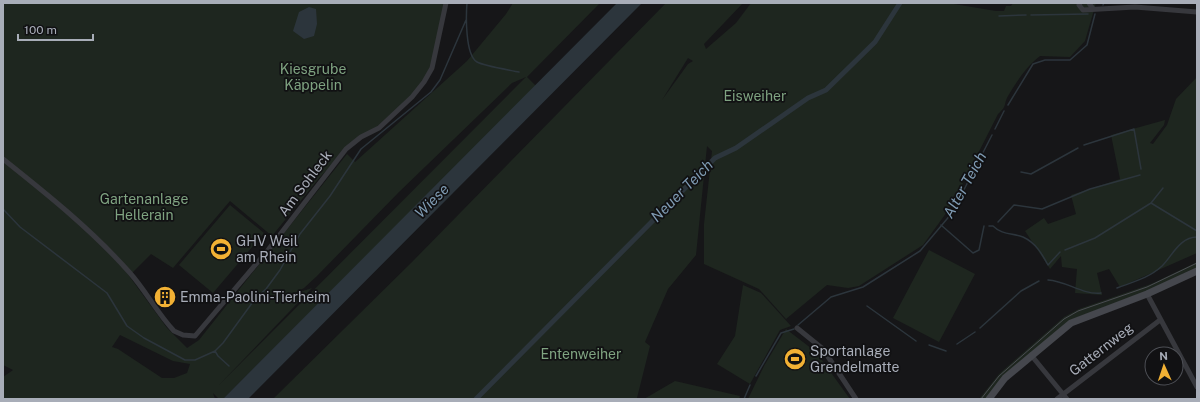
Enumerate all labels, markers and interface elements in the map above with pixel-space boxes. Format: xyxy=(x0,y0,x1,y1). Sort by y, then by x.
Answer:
scale bar xyxy=(18,16,93,42)
text: 100 m xyxy=(24,23,57,37)
park label: Kiesgrube Käppelin xyxy=(280,61,346,93)
park label: Eisweiher xyxy=(724,88,786,104)
street label: Am Sohleck xyxy=(275,147,335,219)
water label: Alter Teich xyxy=(940,149,990,221)
water label: Neuer Teich xyxy=(647,156,716,225)
water label: Wiese xyxy=(411,180,452,221)
park label: Gartenanlage Hellerain xyxy=(100,191,188,223)
place label: GHV Weil am Rhein xyxy=(236,233,298,265)
sports icon: GHV Weil am Rhein xyxy=(208,236,234,262)
building icon: Emma-Paolini-Tierheim xyxy=(152,284,178,310)
place label: Emma-Paolini-Tierheim xyxy=(180,289,330,305)
street label: Gatternweg xyxy=(1066,319,1136,379)
place label: Sportanlage Grendelmatte xyxy=(810,343,900,375)
park label: Entenweiher xyxy=(540,346,622,362)
sports icon: Sportanlage Grendelmatte xyxy=(782,346,808,372)
north arrow xyxy=(1144,346,1184,386)
text: N xyxy=(1159,350,1168,362)

